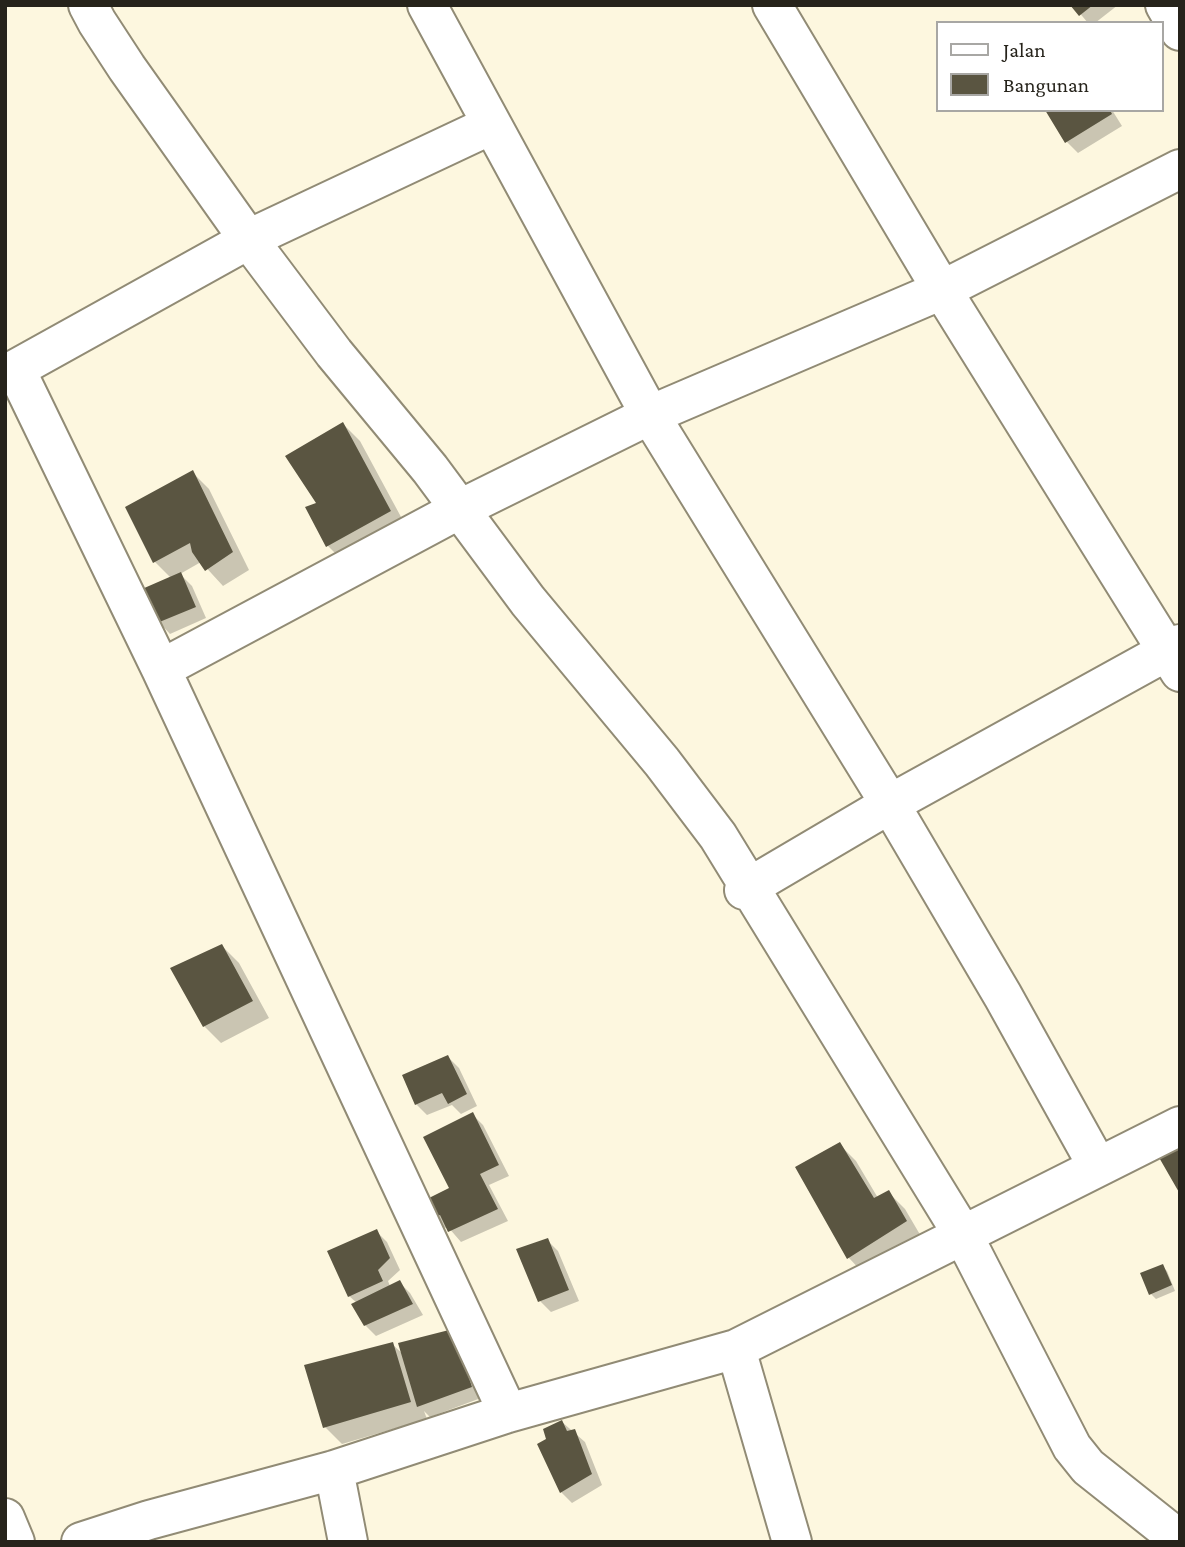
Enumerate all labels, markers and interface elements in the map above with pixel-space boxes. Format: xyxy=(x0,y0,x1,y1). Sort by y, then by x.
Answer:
legend xyxy=(936,21,1164,112)
text: Jalan xyxy=(1003,38,1045,62)
text: Bangunan xyxy=(1003,73,1089,97)

